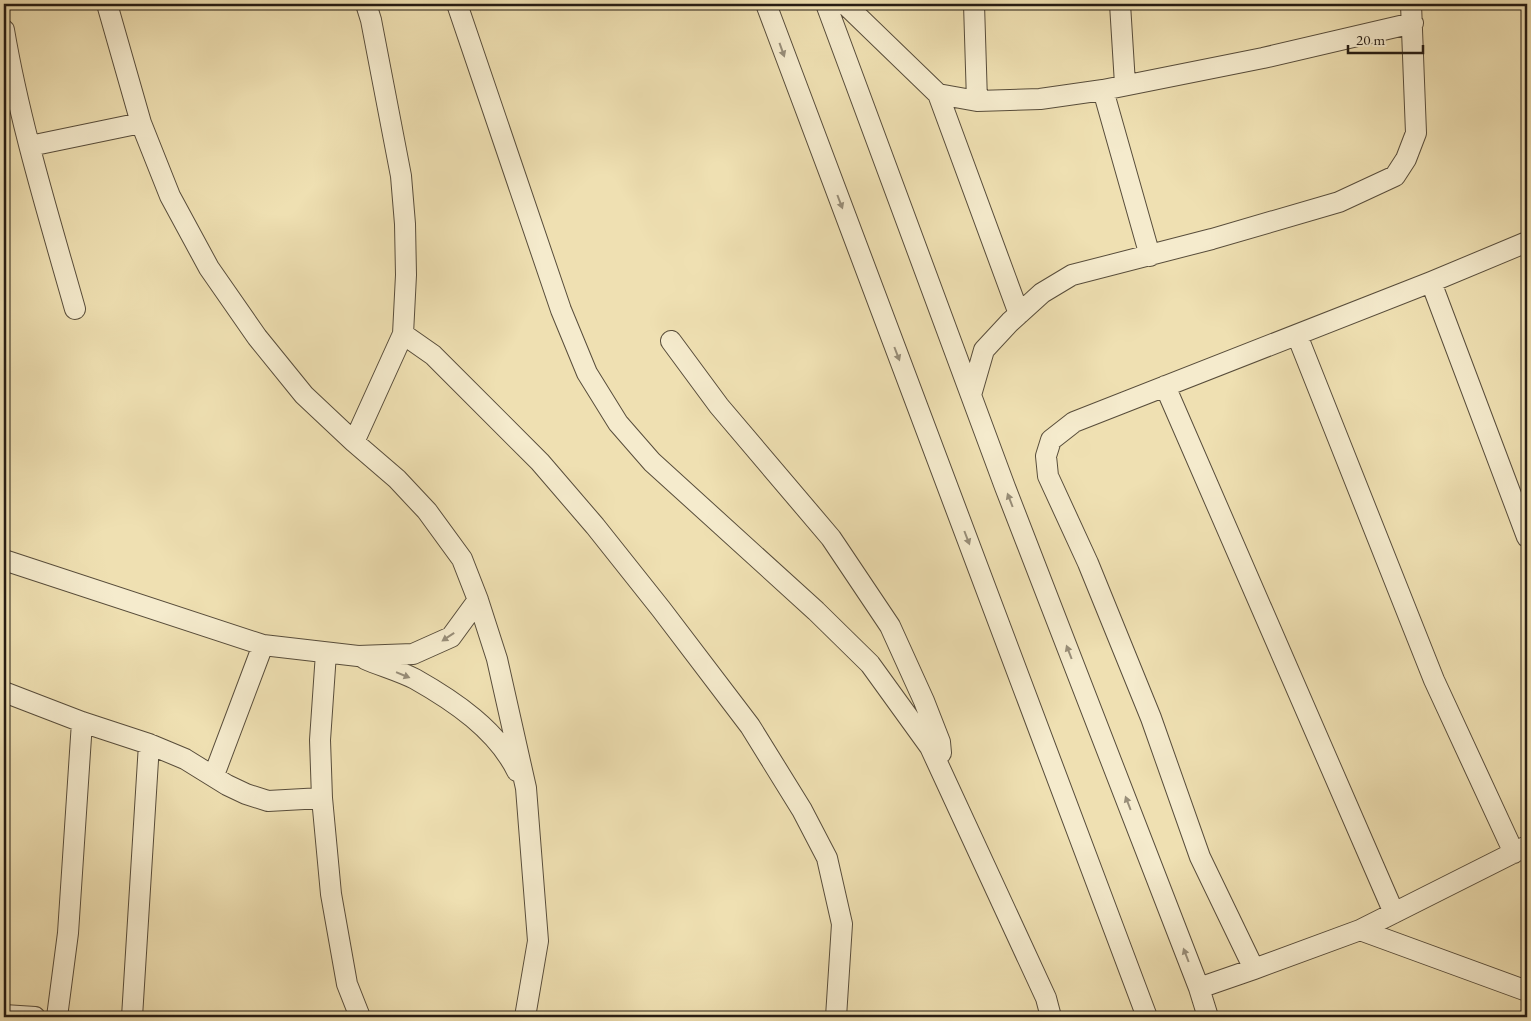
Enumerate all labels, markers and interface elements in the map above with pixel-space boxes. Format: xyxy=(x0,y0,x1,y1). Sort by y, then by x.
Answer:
scale bar xyxy=(1348,22,1424,54)
text: 20 m xyxy=(1356,30,1385,49)
one-way arrow xyxy=(779,42,786,57)
one-way arrow xyxy=(836,194,844,209)
one-way arrow xyxy=(893,347,901,362)
one-way arrow xyxy=(1006,493,1014,507)
one-way arrow xyxy=(964,531,971,546)
one-way arrow xyxy=(441,632,455,642)
one-way arrow xyxy=(1065,644,1073,659)
one-way arrow xyxy=(396,671,411,679)
one-way arrow xyxy=(1124,795,1132,810)
one-way arrow xyxy=(1182,948,1190,962)

